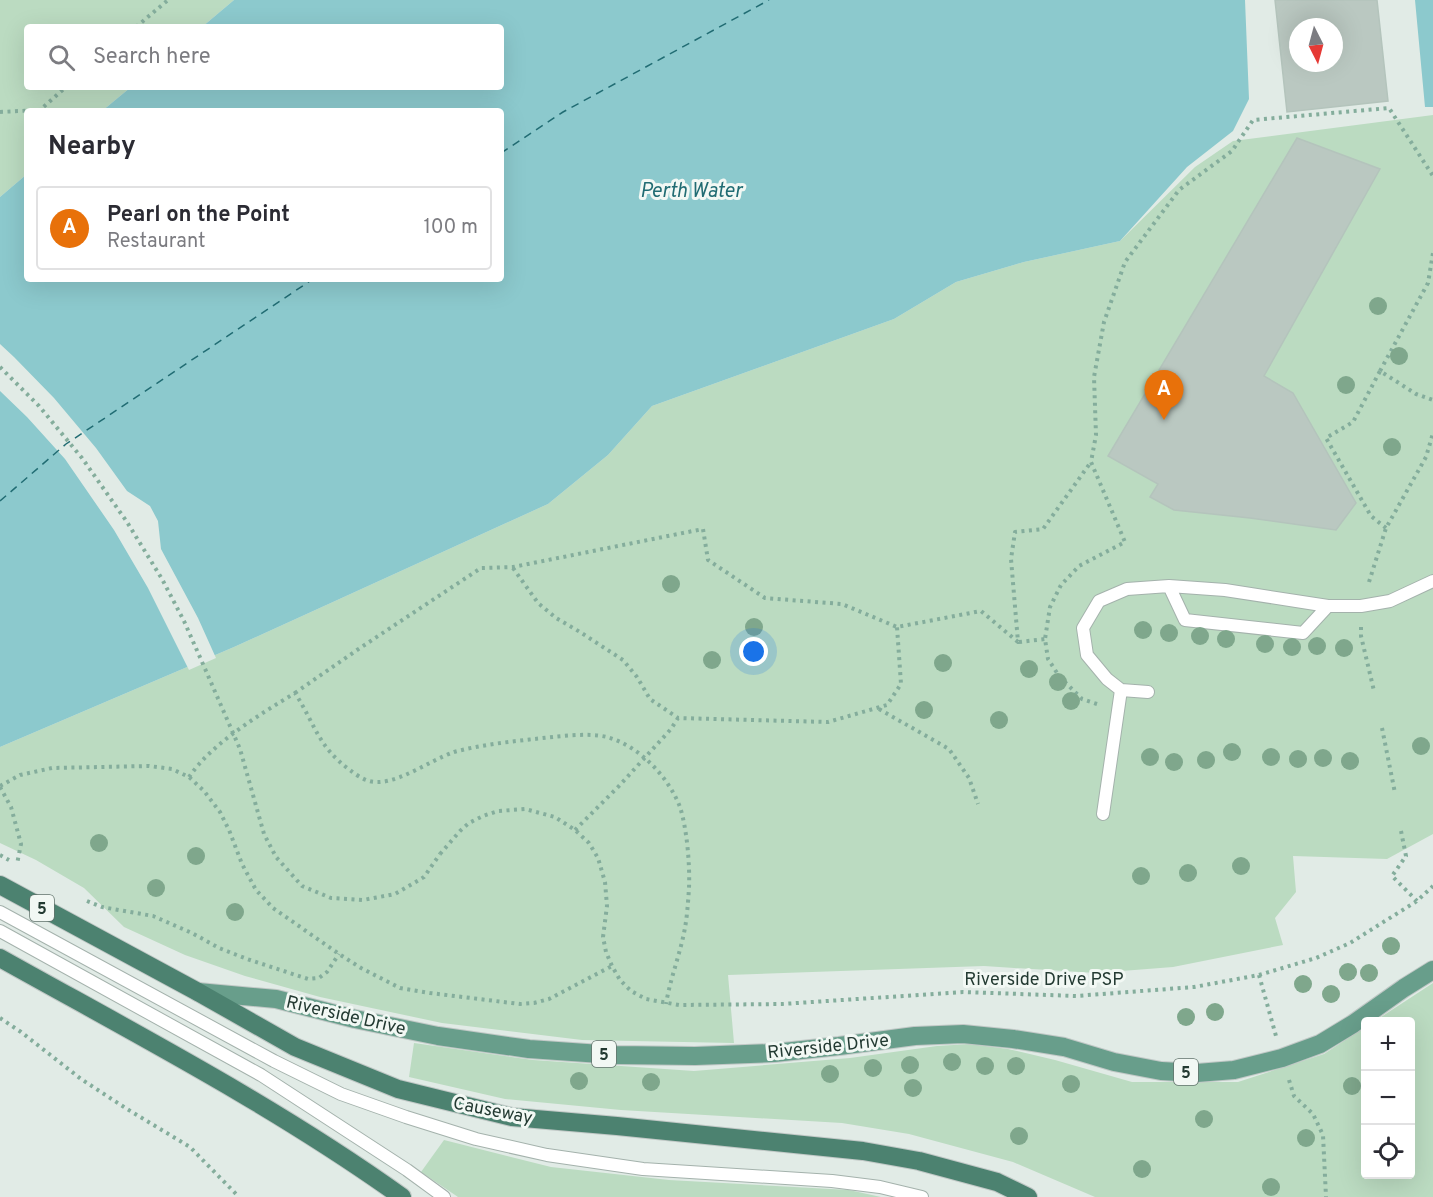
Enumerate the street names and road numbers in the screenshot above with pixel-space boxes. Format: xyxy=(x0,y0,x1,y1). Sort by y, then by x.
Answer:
road number: 5 xyxy=(30,895,54,921)
street label: Riverside Drive PSP xyxy=(964,969,1124,992)
street label: Riverside Drive xyxy=(284,992,408,1041)
street label: Riverside Drive xyxy=(766,1030,890,1065)
road number: 5 xyxy=(592,1041,616,1067)
road number: 5 xyxy=(1174,1059,1198,1085)
street label: Causeway xyxy=(451,1092,535,1130)

